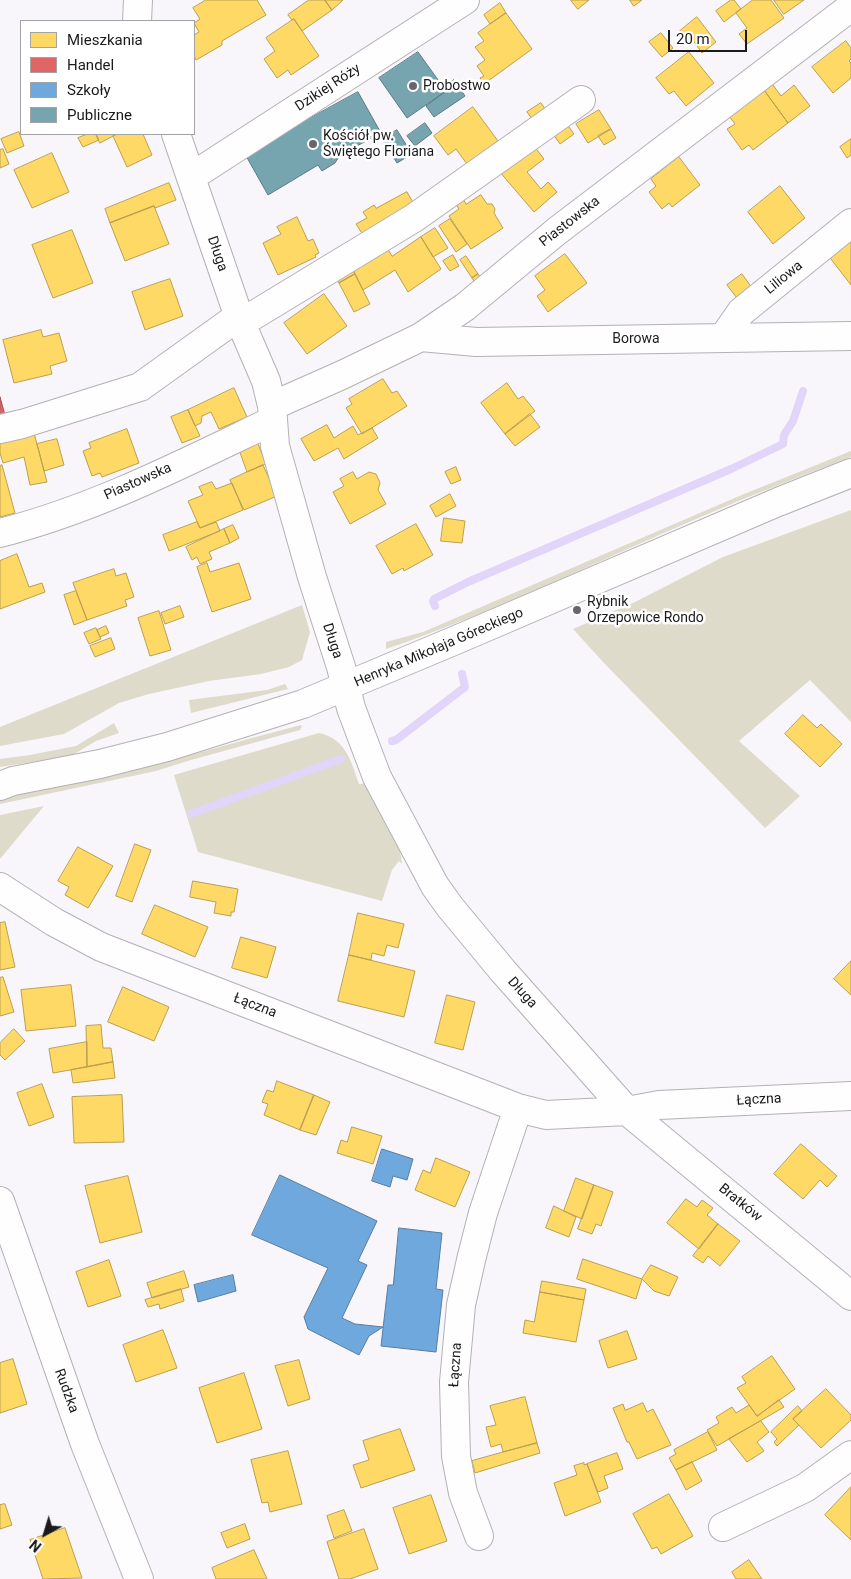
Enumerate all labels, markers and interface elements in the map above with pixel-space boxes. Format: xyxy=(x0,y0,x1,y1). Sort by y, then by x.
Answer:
legend xyxy=(20,20,195,135)
scale bar xyxy=(671,20,750,52)
text: 20 m xyxy=(676,30,710,48)
text: Mieszkania xyxy=(67,31,143,49)
text: Handel xyxy=(67,56,114,74)
street label: Dzikiej Róży xyxy=(292,61,364,115)
place label: Probostwo xyxy=(423,78,491,94)
marker: Probostwo xyxy=(407,80,419,92)
text: Szkoły xyxy=(67,81,111,99)
text: Publiczne xyxy=(67,106,132,124)
place label: Kościół pw. Świętego Floriana xyxy=(323,128,434,160)
marker: Kościół pw. Świętego Floriana xyxy=(307,138,319,150)
street label: Piastowska xyxy=(536,193,604,251)
street label: Długa xyxy=(203,234,231,274)
street label: Liliowa xyxy=(762,258,806,298)
street label: Borowa xyxy=(612,331,660,347)
street label: Piastowska xyxy=(102,460,174,504)
place label: Rybnik Orzepowice Rondo xyxy=(587,594,704,626)
marker: Rybnik Orzepowice Rondo xyxy=(571,604,583,616)
street label: Henryka Mikołaja Góreckiego xyxy=(352,605,526,691)
street label: Długa xyxy=(318,621,346,661)
street label: Długa xyxy=(504,974,540,1012)
street label: Łączna xyxy=(231,990,279,1022)
street label: Łączna xyxy=(736,1090,782,1110)
street label: Bratków xyxy=(715,1180,765,1226)
street label: Łączna xyxy=(446,1342,466,1388)
street label: Rudzka xyxy=(50,1367,82,1415)
north arrow xyxy=(20,1509,70,1559)
text: N xyxy=(27,1536,44,1555)

